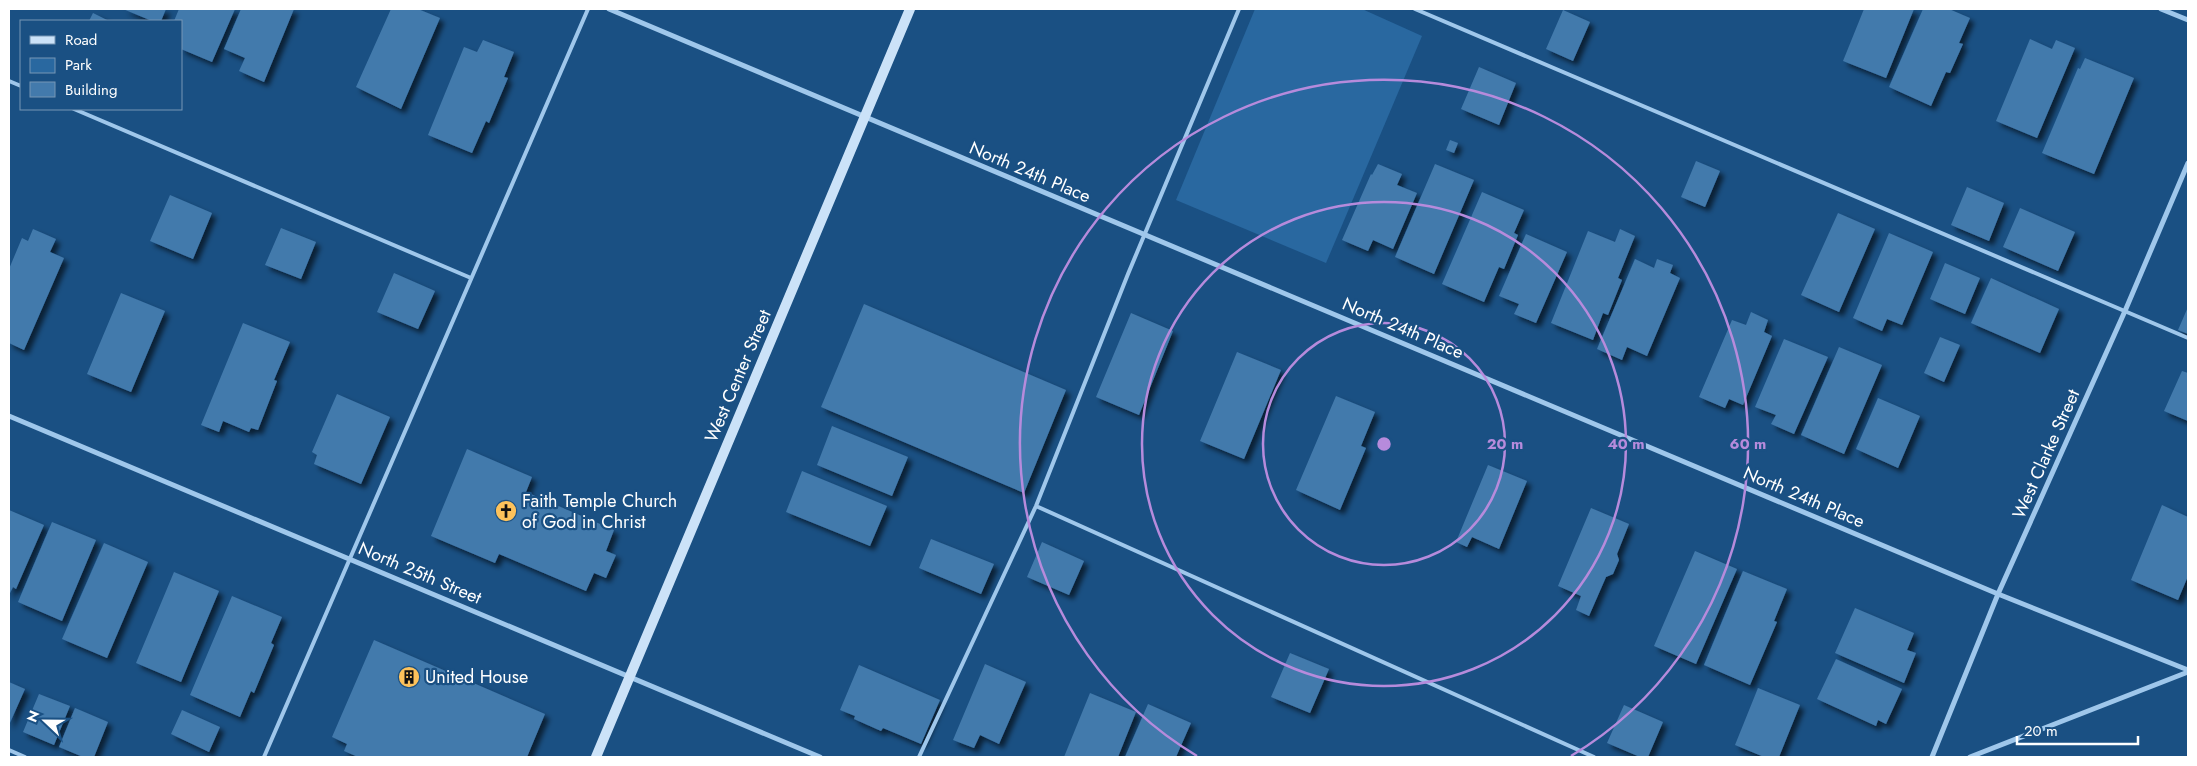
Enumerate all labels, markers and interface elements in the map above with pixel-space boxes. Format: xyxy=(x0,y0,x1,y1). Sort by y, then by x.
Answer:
legend xyxy=(20,20,182,110)
text: Road xyxy=(65,29,97,51)
text: Park xyxy=(65,54,92,76)
text: Building xyxy=(65,79,117,101)
street label: North 24th Place xyxy=(965,135,1095,209)
street label: North 24th Place xyxy=(1338,291,1468,365)
street label: West Center Street xyxy=(698,305,778,446)
street label: West Clarke Street xyxy=(2006,385,2086,523)
text: 20 m xyxy=(1487,433,1523,455)
text: 40 m xyxy=(1607,433,1645,455)
text: 60 m xyxy=(1730,433,1766,455)
centre of rings xyxy=(1375,435,1393,453)
street label: North 24th Place xyxy=(1739,460,1869,534)
place label: Faith Temple Church of God in Christ xyxy=(522,488,677,535)
church icon: Faith Temple Church of God in Christ xyxy=(494,499,518,523)
street label: North 25th Street xyxy=(354,535,486,611)
place label: United House xyxy=(425,664,528,690)
building icon: United House xyxy=(397,665,421,689)
north arrow xyxy=(20,696,70,746)
text: N xyxy=(22,707,44,725)
scale bar xyxy=(2017,714,2138,746)
text: 20 m xyxy=(2024,720,2058,742)

